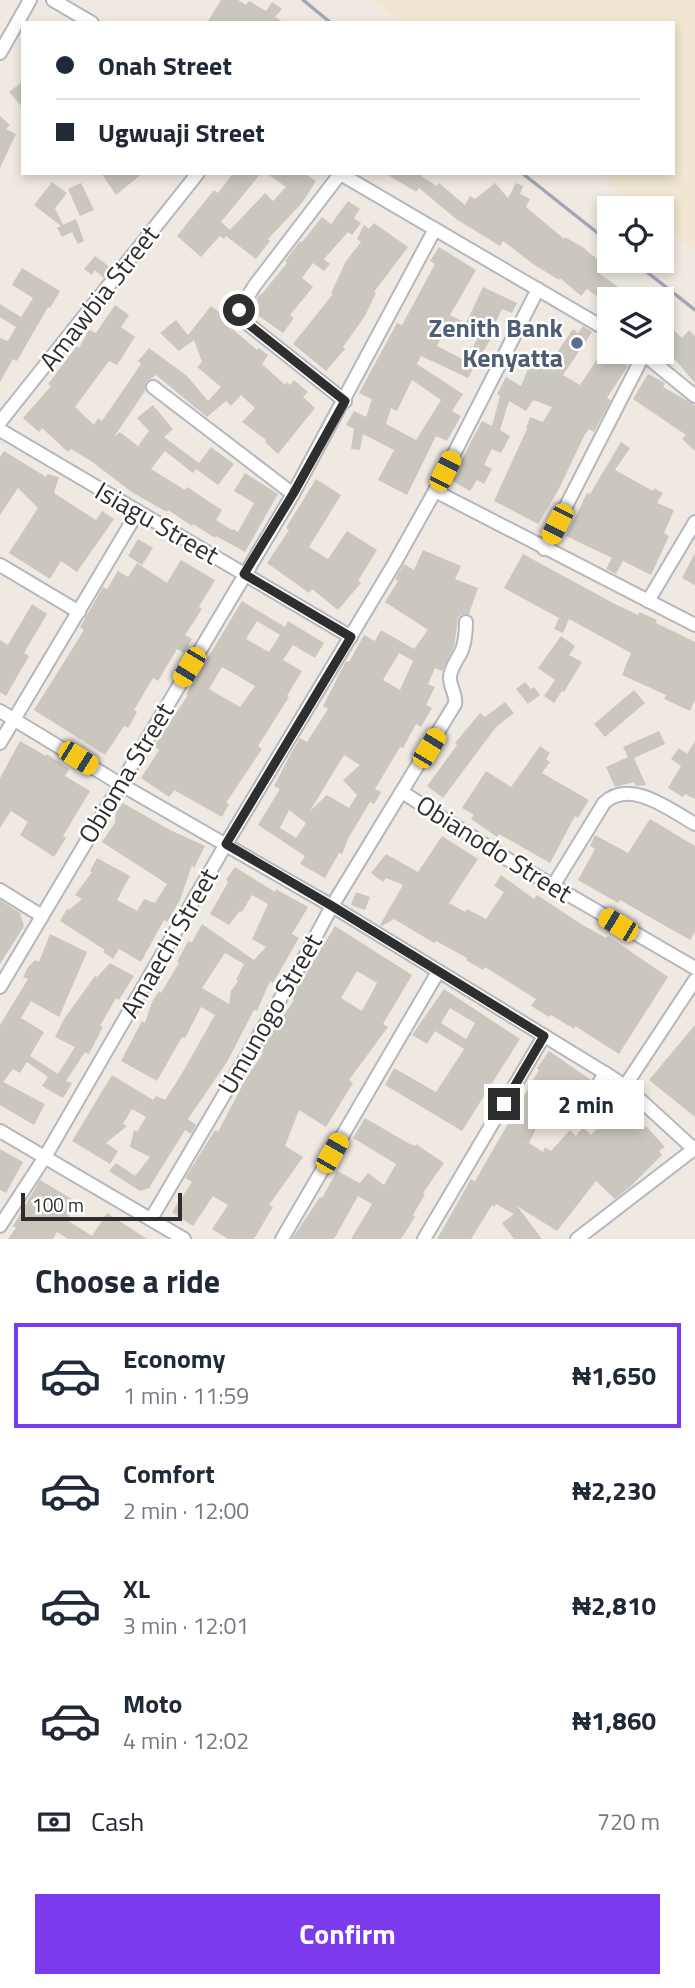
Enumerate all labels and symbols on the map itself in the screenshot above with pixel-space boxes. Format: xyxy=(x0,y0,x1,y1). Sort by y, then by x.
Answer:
street label: Amawbia Street xyxy=(29,217,168,379)
route start xyxy=(223,294,255,326)
place label: Zenith Bank Kenyatta xyxy=(429,308,564,377)
marker: Zenith Bank Kenyatta xyxy=(569,335,585,351)
car xyxy=(427,448,464,494)
street label: Isiagu Street xyxy=(88,471,226,574)
car xyxy=(539,501,576,547)
car xyxy=(170,644,209,690)
street label: Obioma Street xyxy=(68,695,183,850)
car xyxy=(410,725,449,771)
car xyxy=(55,738,102,778)
street label: Obianodo Street xyxy=(409,785,580,912)
street label: Amaechi Street xyxy=(110,861,227,1025)
car xyxy=(595,905,642,945)
street label: Umunogo Street xyxy=(208,926,331,1101)
callout: 2 min xyxy=(528,1080,644,1128)
route end xyxy=(488,1088,520,1120)
car xyxy=(313,1130,352,1176)
scale bar xyxy=(21,1190,182,1222)

